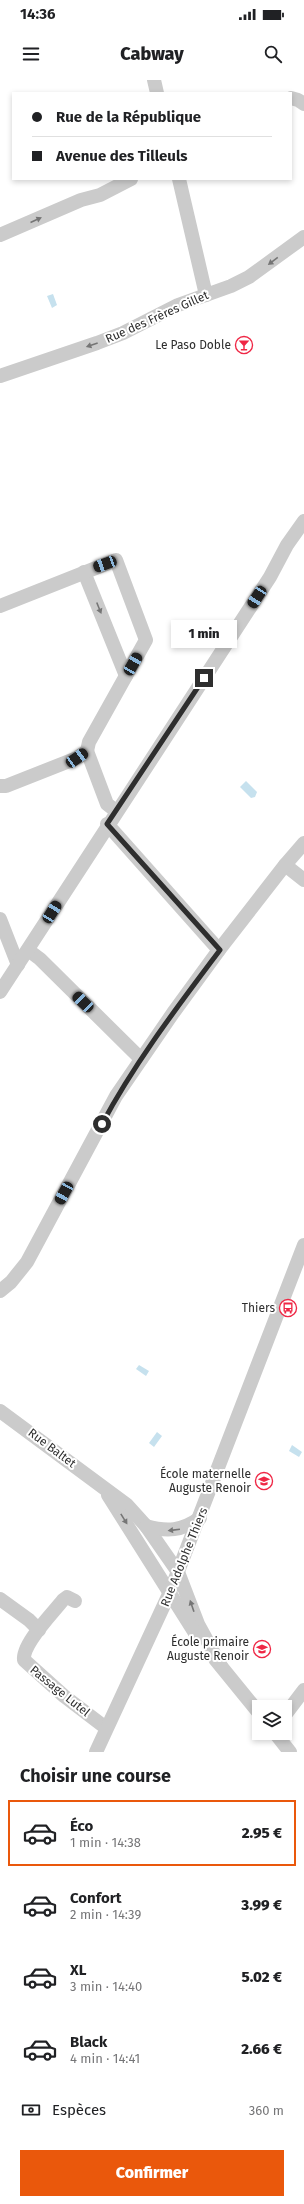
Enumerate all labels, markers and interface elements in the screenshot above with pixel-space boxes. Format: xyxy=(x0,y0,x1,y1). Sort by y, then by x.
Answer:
text: 14:36 xyxy=(20,5,56,23)
icon: menu xyxy=(20,43,42,65)
text: Cabway xyxy=(120,43,184,65)
icon: search xyxy=(262,43,284,65)
text: Rue de la République xyxy=(56,108,201,126)
text: Avenue des Tilleuls xyxy=(56,147,188,165)
one-way arrow xyxy=(30,217,41,223)
one-way arrow xyxy=(267,257,278,265)
street label: Rue des Frères Gillet xyxy=(103,288,211,346)
bar icon: Le Paso Doble xyxy=(234,335,254,355)
place label: Le Paso Doble xyxy=(155,338,231,352)
one-way arrow xyxy=(86,342,98,348)
car xyxy=(92,554,118,574)
car xyxy=(245,584,269,610)
one-way arrow xyxy=(96,603,102,615)
callout: 1 min xyxy=(171,620,237,648)
text: 1 min xyxy=(188,626,220,641)
car xyxy=(122,651,144,677)
route end xyxy=(195,669,213,687)
car xyxy=(64,746,90,770)
car xyxy=(41,899,63,925)
car xyxy=(70,989,96,1015)
route start xyxy=(93,1115,111,1133)
car xyxy=(53,1180,75,1206)
bus stop icon: Thiers xyxy=(278,1298,298,1318)
place label: Thiers xyxy=(242,1301,275,1315)
street label: Rue Baltet xyxy=(25,1425,79,1471)
place label: École maternelle Auguste Renoir xyxy=(160,1466,251,1495)
school or university icon: École maternelle Auguste Renoir xyxy=(254,1471,274,1491)
street label: Rue Adolphe Thiers xyxy=(158,1505,210,1609)
one-way arrow xyxy=(120,1514,128,1524)
one-way arrow xyxy=(168,1526,180,1533)
one-way arrow xyxy=(188,1599,194,1611)
place label: École primaire Auguste Renoir xyxy=(167,1634,249,1663)
school or university icon: École primaire Auguste Renoir xyxy=(252,1639,272,1659)
street label: Passage Lutel xyxy=(27,1663,93,1720)
map controls xyxy=(252,1700,292,1740)
button: layers xyxy=(252,1700,292,1740)
text: Choisir une course xyxy=(20,1765,171,1787)
icon: car xyxy=(22,1815,58,1851)
text: Éco xyxy=(70,1817,93,1835)
text: 2.95 € xyxy=(242,1824,282,1842)
text: 1 min · 14:38 xyxy=(70,1835,141,1850)
icon: car xyxy=(22,1887,58,1923)
text: Confort xyxy=(70,1889,122,1907)
text: 3.99 € xyxy=(241,1896,282,1914)
text: 2 min · 14:39 xyxy=(70,1907,141,1922)
icon: car xyxy=(22,1959,58,1995)
text: XL xyxy=(70,1961,86,1979)
text: 5.02 € xyxy=(241,1968,282,1986)
text: 3 min · 14:40 xyxy=(70,1979,142,1994)
icon: car xyxy=(22,2031,58,2067)
text: Black xyxy=(70,2033,107,2051)
text: 2.66 € xyxy=(241,2040,282,2058)
text: 4 min · 14:41 xyxy=(70,2051,140,2066)
icon: cash xyxy=(20,2099,42,2121)
text: Espèces xyxy=(52,2101,106,2119)
text: 360 m xyxy=(249,2103,284,2118)
button: Confirmer xyxy=(20,2150,284,2196)

